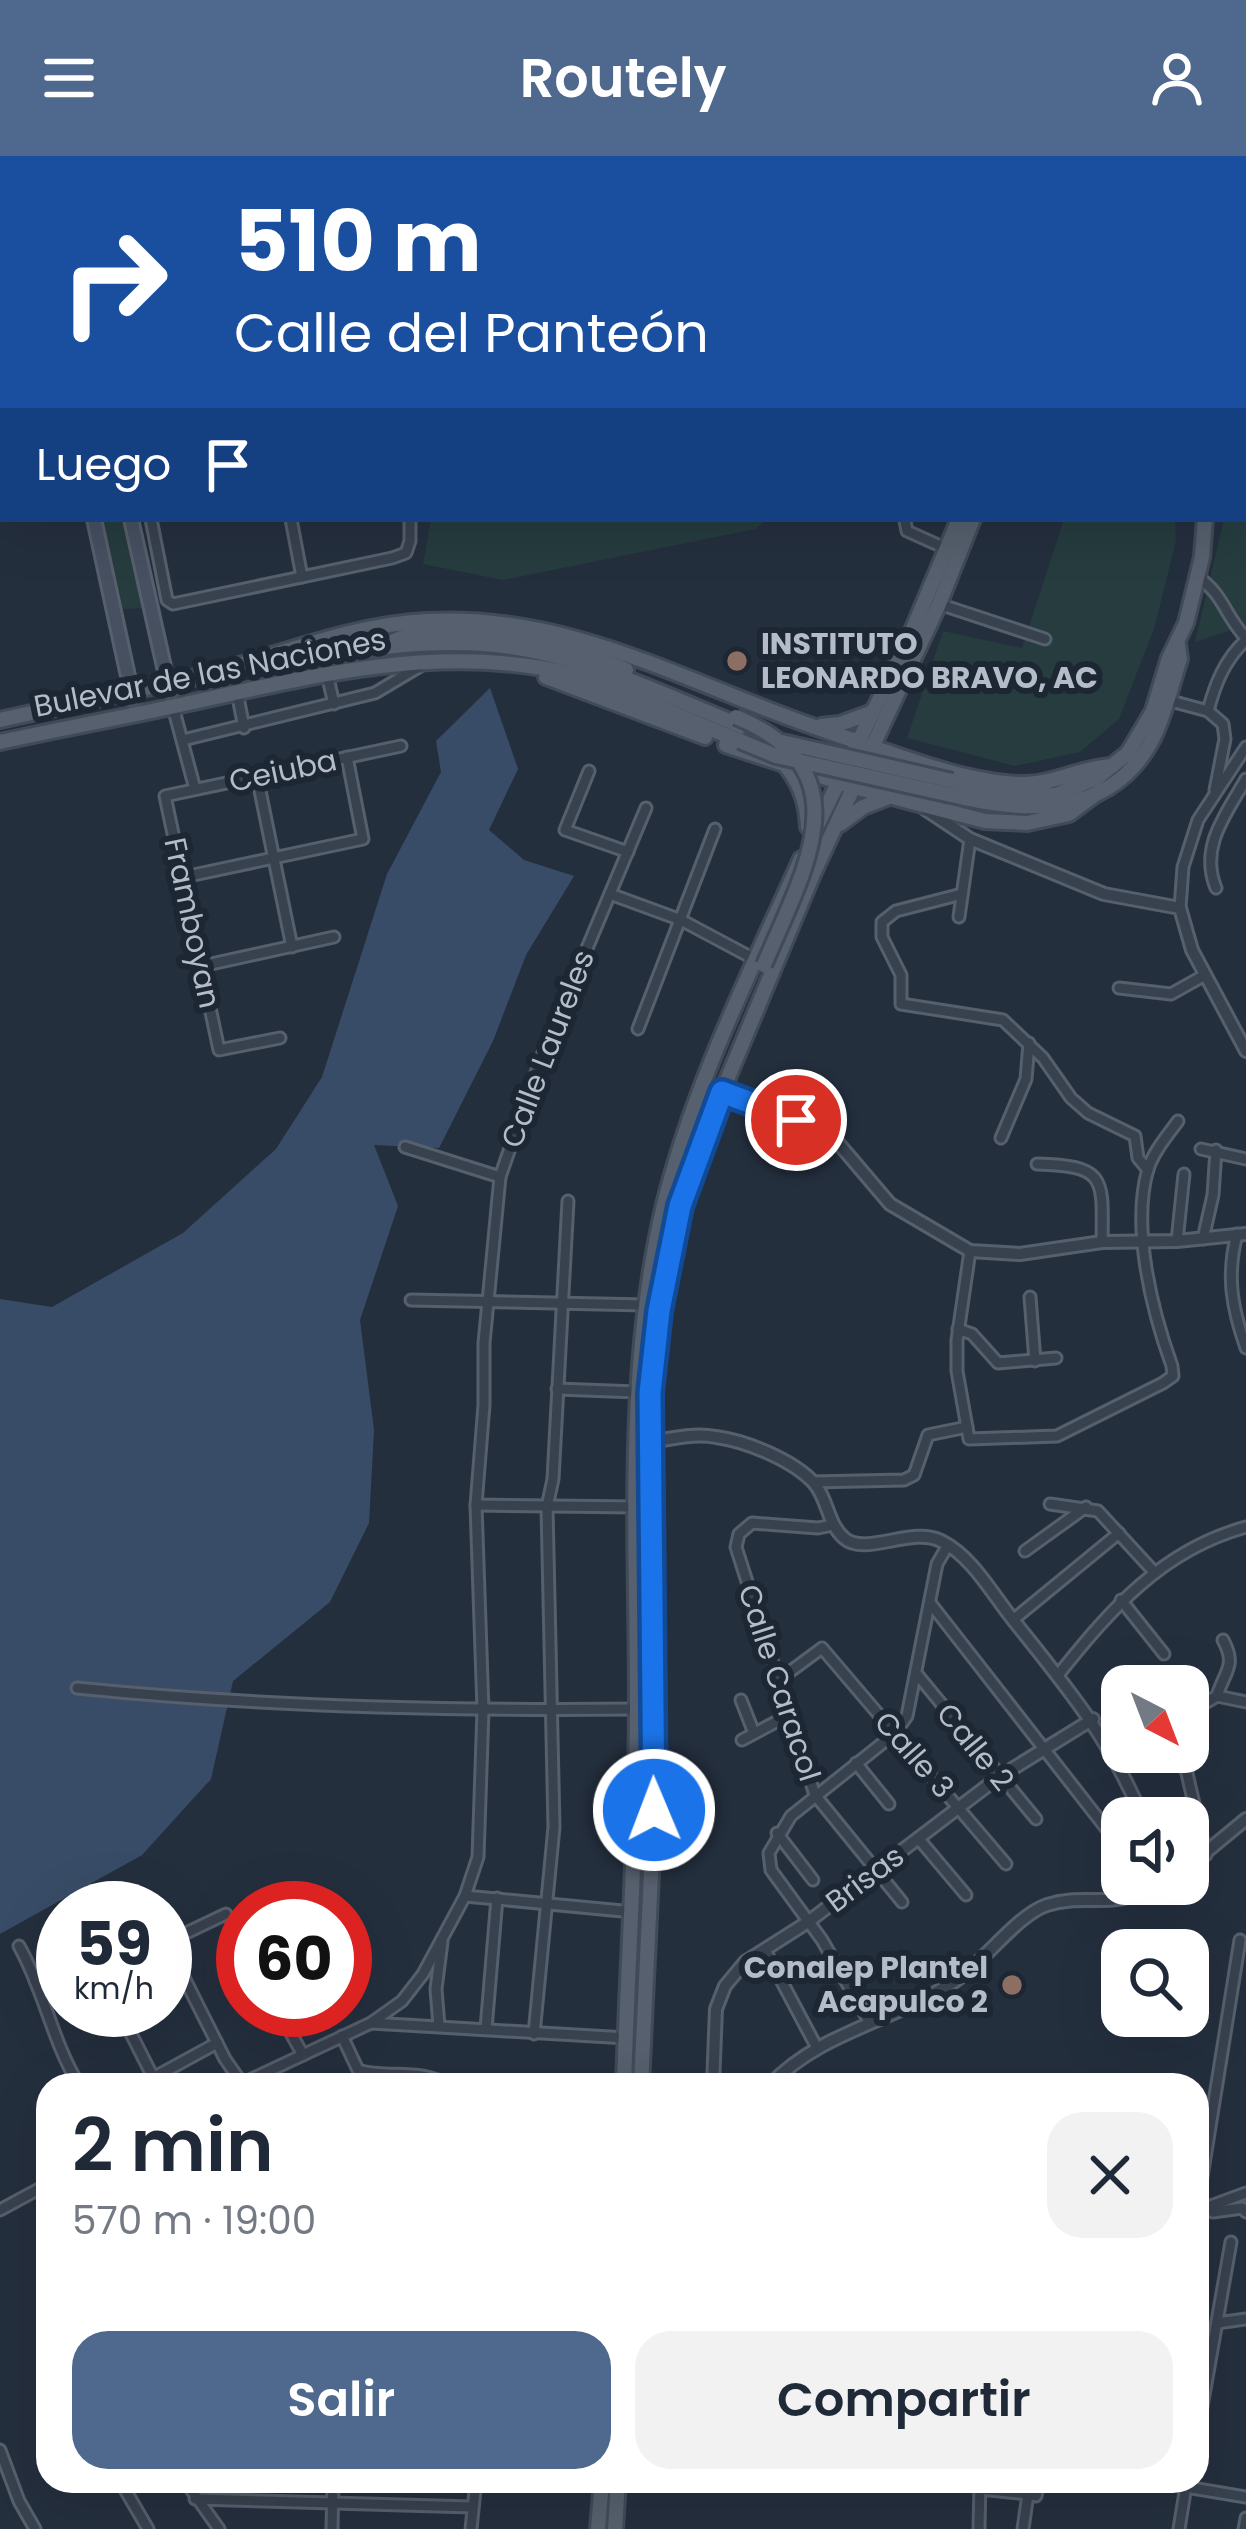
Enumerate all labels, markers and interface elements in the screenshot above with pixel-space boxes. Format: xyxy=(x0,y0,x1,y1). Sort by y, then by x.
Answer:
text: Routely xyxy=(520,40,726,116)
icon: menu xyxy=(36,45,102,111)
icon: person xyxy=(1144,45,1210,111)
text: 510 m xyxy=(234,183,482,300)
icon: right xyxy=(36,204,192,360)
text: Calle del Panteón xyxy=(234,295,709,371)
icon: arrive xyxy=(195,432,261,498)
text: Luego xyxy=(36,433,171,496)
street label: Bulevar de las Naciones xyxy=(30,617,390,728)
place label: INSTITUTO LEONARDO BRAVO, AC xyxy=(761,622,1098,699)
marker: INSTITUTO LEONARDO BRAVO, AC xyxy=(724,648,750,674)
street label: Ceiuba xyxy=(225,738,341,803)
street label: Framboyan xyxy=(153,834,232,1012)
street label: Calle Laureles xyxy=(490,944,605,1154)
pin xyxy=(745,1069,847,1171)
icon: arrive xyxy=(763,1087,829,1153)
street label: Calle Caracol xyxy=(727,1579,832,1787)
north arrow xyxy=(1101,1665,1209,1773)
map controls xyxy=(1101,1665,1209,2037)
street label: Calle 2 xyxy=(927,1693,1024,1800)
street label: Calle 3 xyxy=(865,1702,964,1807)
position arrow xyxy=(591,1747,717,1873)
button: sound xyxy=(1101,1797,1209,1905)
street label: Brisas xyxy=(816,1835,913,1922)
speed limit sign: 60 xyxy=(216,1881,372,2037)
text: 59 xyxy=(76,1902,152,1986)
button: search xyxy=(1101,1929,1209,2037)
place label: Conalep Plantel Acapulco 2 xyxy=(744,1946,988,2023)
text: km/h xyxy=(74,1967,154,2010)
marker: Conalep Plantel Acapulco 2 xyxy=(999,1972,1025,1998)
text: 2 min xyxy=(72,2095,274,2196)
button: close xyxy=(1047,2112,1173,2238)
text: 570 m · 19:00 xyxy=(72,2193,316,2248)
button: Salir xyxy=(72,2331,611,2469)
button: Compartir xyxy=(635,2331,1173,2469)

